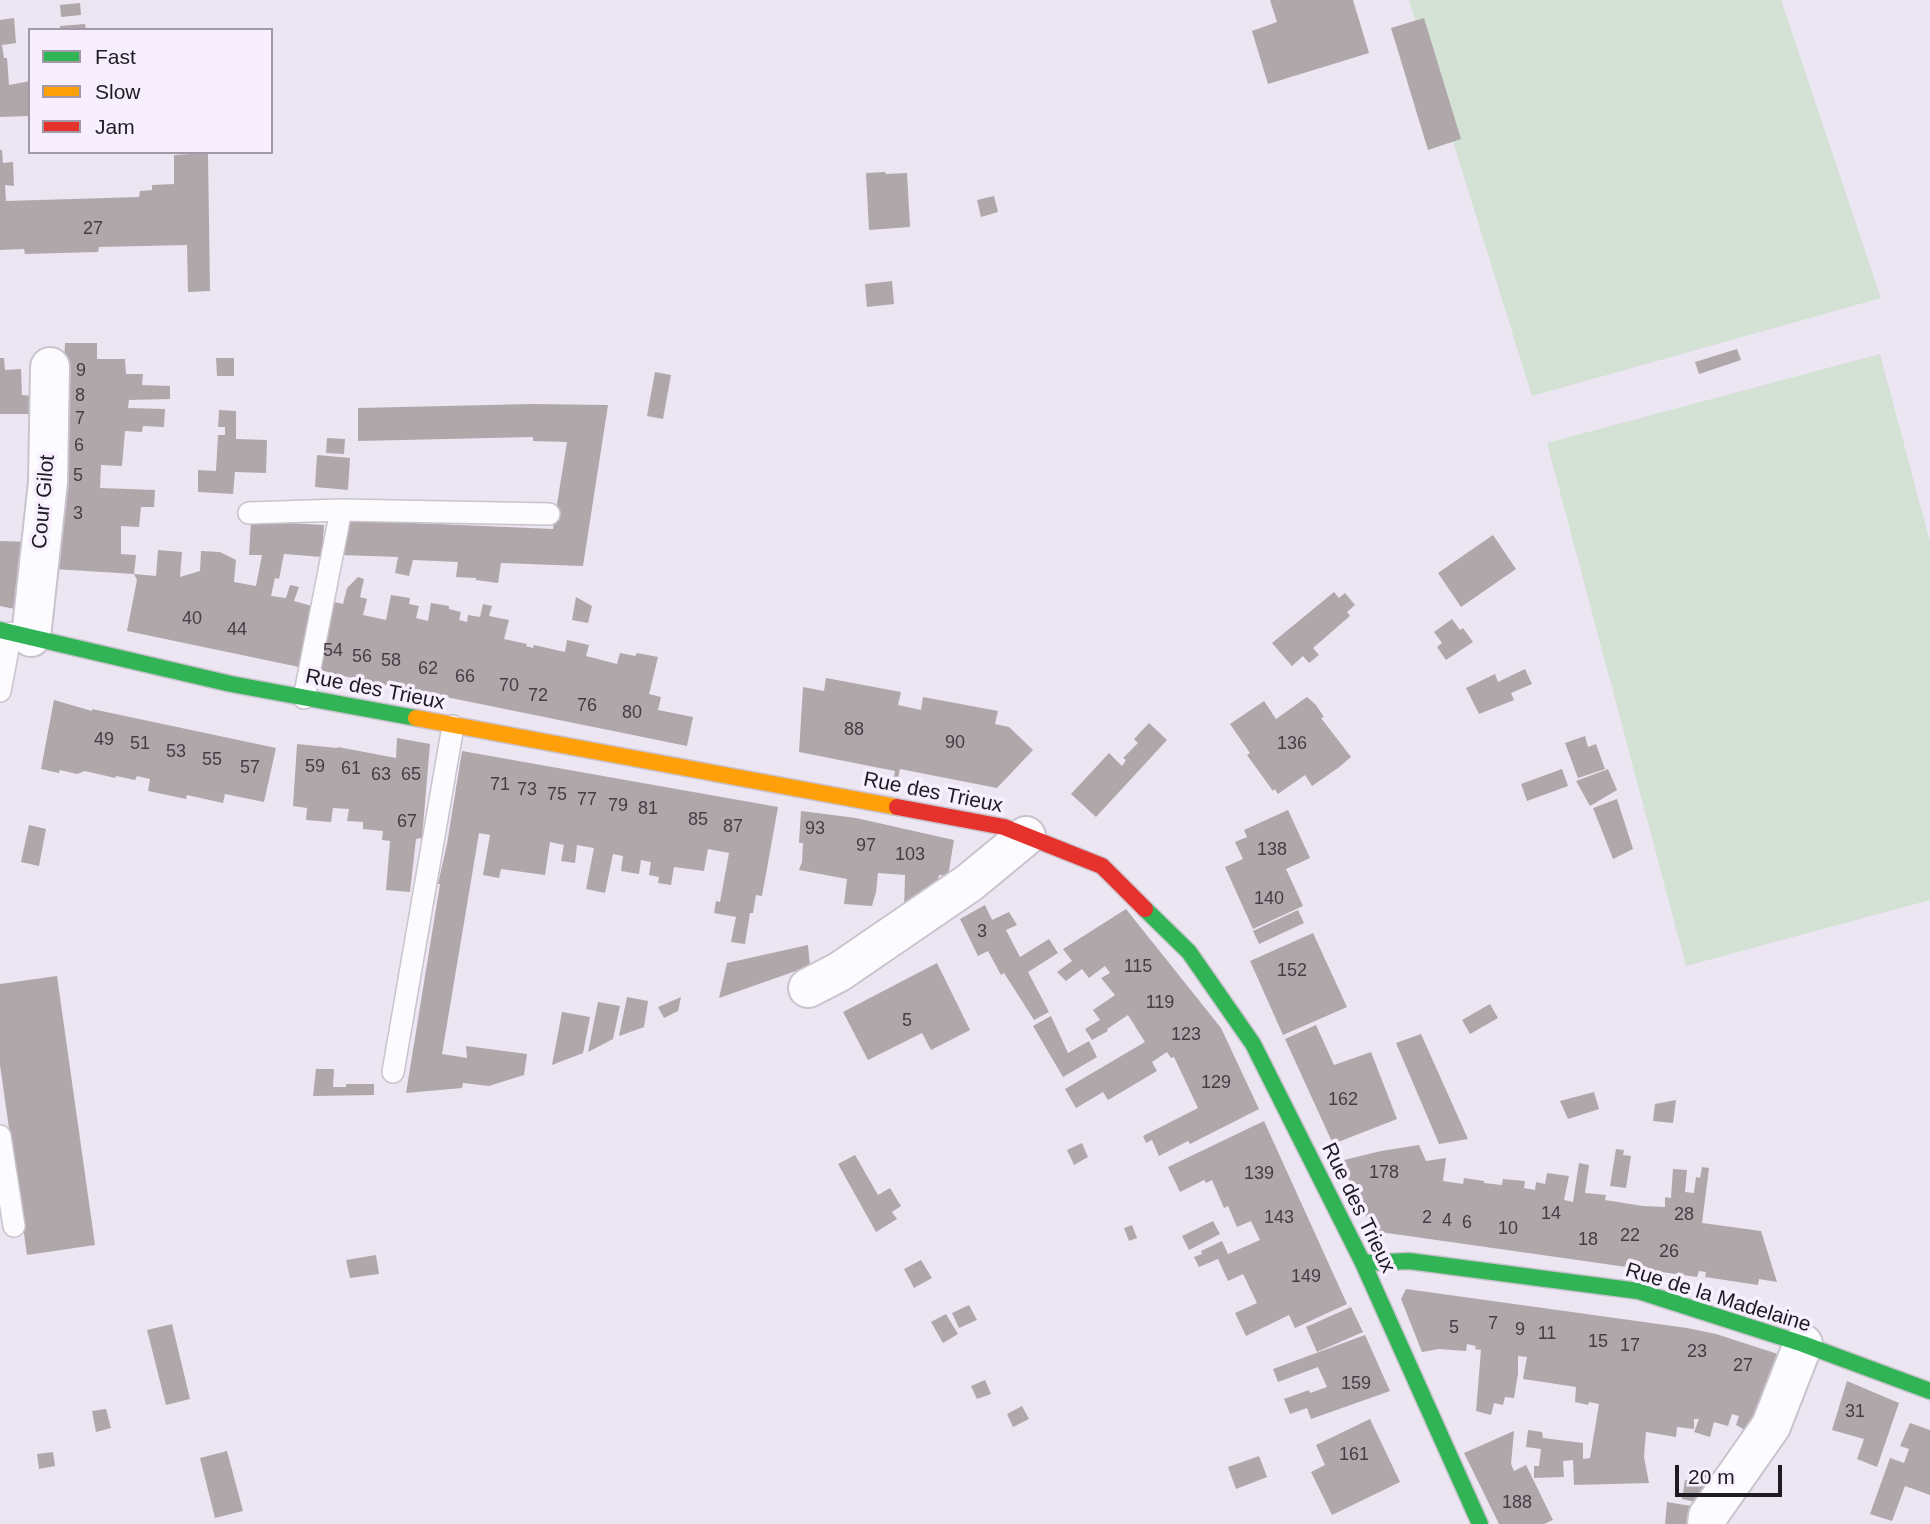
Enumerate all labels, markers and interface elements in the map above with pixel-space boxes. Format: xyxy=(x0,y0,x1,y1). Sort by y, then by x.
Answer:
legend xyxy=(28,28,273,154)
text: Fast xyxy=(95,45,136,68)
text: Slow xyxy=(95,80,141,103)
text: Jam xyxy=(95,115,135,138)
house number: 27 xyxy=(83,218,103,240)
house number: 9 xyxy=(76,360,86,382)
house number: 8 xyxy=(75,385,85,407)
house number: 7 xyxy=(75,408,85,430)
house number: 6 xyxy=(74,435,84,457)
street label: Cour Gilot xyxy=(27,454,61,550)
house number: 5 xyxy=(73,465,83,487)
house number: 3 xyxy=(73,503,83,525)
house number: 40 xyxy=(182,608,202,630)
house number: 44 xyxy=(227,619,247,641)
house number: 54 xyxy=(323,640,343,662)
house number: 56 xyxy=(352,646,372,668)
house number: 58 xyxy=(381,650,401,672)
house number: 62 xyxy=(418,658,438,680)
street label: Rue des Trieux xyxy=(303,664,447,716)
house number: 66 xyxy=(455,666,475,688)
house number: 70 xyxy=(499,675,519,697)
house number: 72 xyxy=(528,685,548,707)
house number: 76 xyxy=(577,695,597,717)
house number: 80 xyxy=(622,702,642,724)
house number: 88 xyxy=(844,719,864,741)
house number: 49 xyxy=(94,729,114,751)
house number: 90 xyxy=(945,732,965,754)
house number: 51 xyxy=(130,733,150,755)
house number: 136 xyxy=(1277,733,1307,755)
house number: 53 xyxy=(166,741,186,763)
house number: 55 xyxy=(202,749,222,771)
house number: 59 xyxy=(305,756,325,778)
house number: 57 xyxy=(240,757,260,779)
house number: 61 xyxy=(341,758,361,780)
house number: 63 xyxy=(371,764,391,786)
house number: 65 xyxy=(401,764,421,786)
street label: Rue des Trieux xyxy=(861,767,1005,819)
house number: 71 xyxy=(490,774,510,796)
house number: 73 xyxy=(517,779,537,801)
house number: 75 xyxy=(547,784,567,806)
house number: 77 xyxy=(577,789,597,811)
house number: 79 xyxy=(608,795,628,817)
house number: 81 xyxy=(638,798,658,820)
house number: 85 xyxy=(688,809,708,831)
house number: 67 xyxy=(397,811,417,833)
house number: 87 xyxy=(723,816,743,838)
house number: 93 xyxy=(805,818,825,840)
house number: 97 xyxy=(856,835,876,857)
house number: 138 xyxy=(1257,839,1287,861)
house number: 103 xyxy=(895,844,925,866)
house number: 140 xyxy=(1254,888,1284,910)
house number: 3 xyxy=(977,921,987,943)
house number: 115 xyxy=(1124,956,1152,978)
house number: 152 xyxy=(1277,960,1307,982)
house number: 119 xyxy=(1146,992,1174,1014)
house number: 5 xyxy=(902,1010,912,1032)
house number: 123 xyxy=(1171,1024,1201,1046)
house number: 129 xyxy=(1201,1072,1231,1094)
house number: 162 xyxy=(1328,1089,1358,1111)
street label: Rue des Trieux xyxy=(1316,1139,1400,1277)
house number: 178 xyxy=(1369,1162,1399,1184)
house number: 139 xyxy=(1244,1163,1274,1185)
house number: 14 xyxy=(1541,1203,1561,1225)
house number: 28 xyxy=(1674,1204,1694,1226)
house number: 143 xyxy=(1264,1207,1294,1229)
house number: 2 xyxy=(1422,1207,1432,1229)
house number: 4 xyxy=(1442,1210,1452,1232)
house number: 6 xyxy=(1462,1212,1472,1234)
house number: 10 xyxy=(1498,1218,1518,1240)
house number: 22 xyxy=(1620,1225,1640,1247)
house number: 18 xyxy=(1578,1229,1598,1251)
house number: 26 xyxy=(1659,1241,1679,1263)
street label: Rue de la Madelaine xyxy=(1622,1258,1814,1338)
house number: 149 xyxy=(1291,1266,1321,1288)
house number: 7 xyxy=(1488,1313,1498,1335)
house number: 5 xyxy=(1449,1317,1459,1339)
house number: 9 xyxy=(1515,1319,1525,1341)
house number: 11 xyxy=(1538,1323,1556,1345)
house number: 15 xyxy=(1588,1331,1608,1353)
house number: 17 xyxy=(1620,1335,1640,1357)
house number: 23 xyxy=(1687,1341,1707,1363)
house number: 27 xyxy=(1733,1355,1753,1377)
house number: 159 xyxy=(1341,1373,1371,1395)
house number: 31 xyxy=(1845,1401,1865,1423)
house number: 161 xyxy=(1339,1444,1369,1466)
scale bar xyxy=(1678,1450,1785,1494)
text: 20 m xyxy=(1688,1465,1735,1488)
house number: 188 xyxy=(1502,1492,1532,1514)

